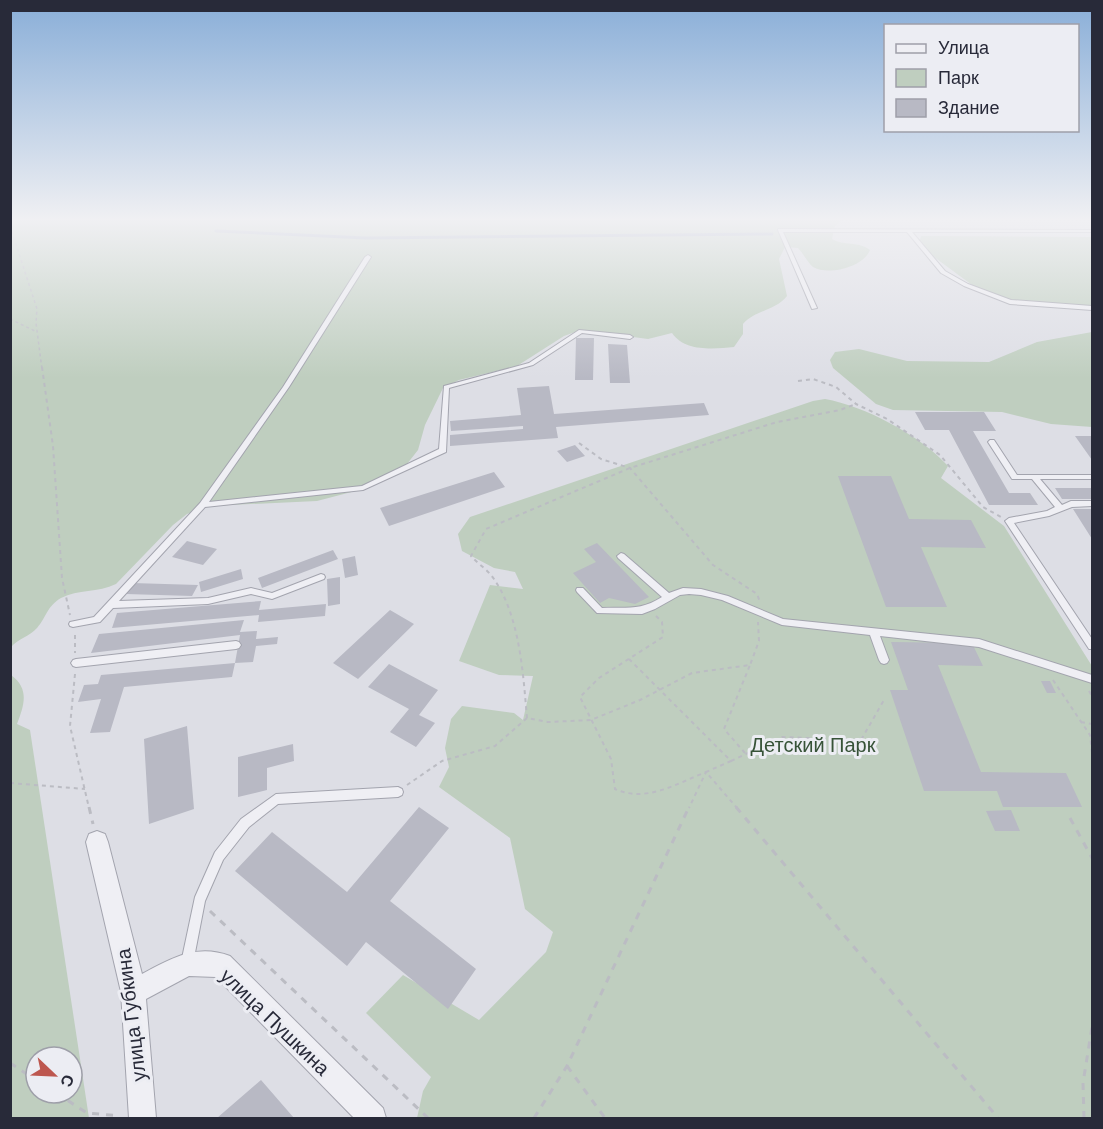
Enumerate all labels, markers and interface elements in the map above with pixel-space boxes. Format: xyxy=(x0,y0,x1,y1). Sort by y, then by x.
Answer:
legend xyxy=(884,24,1079,132)
text: Улица xyxy=(938,38,990,58)
text: Парк xyxy=(938,68,979,88)
text: Здание xyxy=(938,98,999,118)
park label: Детский Парк xyxy=(751,734,876,756)
street label: улица Губкина xyxy=(112,946,150,1083)
street label: улица Пушкина xyxy=(216,964,335,1080)
north arrow xyxy=(24,1045,84,1105)
text: С xyxy=(57,1072,77,1090)

